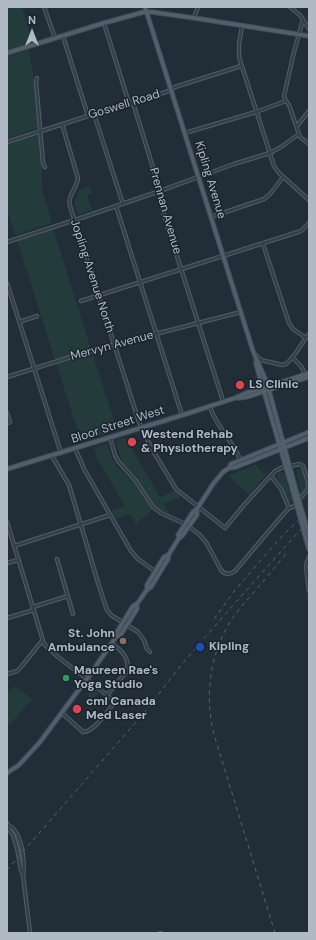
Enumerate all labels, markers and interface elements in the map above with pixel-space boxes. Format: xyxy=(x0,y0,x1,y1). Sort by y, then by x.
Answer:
north arrow xyxy=(12,12,52,52)
text: N xyxy=(28,13,36,27)
street label: Goswell Road xyxy=(86,87,162,123)
street label: Kipling Avenue xyxy=(191,139,229,221)
street label: Prennan Avenue xyxy=(146,166,184,256)
street label: Jopling Avenue North xyxy=(67,217,117,335)
street label: Mervyn Avenue xyxy=(69,328,155,364)
place label: LS Clinic xyxy=(249,378,299,392)
marker: LS Clinic xyxy=(234,379,246,391)
street label: Bloor Street West xyxy=(70,403,166,447)
place label: Westend Rehab & Physiotherapy xyxy=(141,428,238,456)
marker: Westend Rehab & Physiotherapy xyxy=(126,436,138,448)
place label: St. John Ambulance xyxy=(48,627,115,655)
marker: St. John Ambulance xyxy=(118,636,128,646)
place label: Kipling xyxy=(209,640,249,654)
marker: Kipling xyxy=(194,641,206,653)
place label: Maureen Rae's Yoga Studio xyxy=(74,664,158,692)
marker: Maureen Rae's Yoga Studio xyxy=(61,673,71,683)
place label: cml Canada Med Laser xyxy=(86,695,156,723)
marker: cml Canada Med Laser xyxy=(71,703,83,715)

